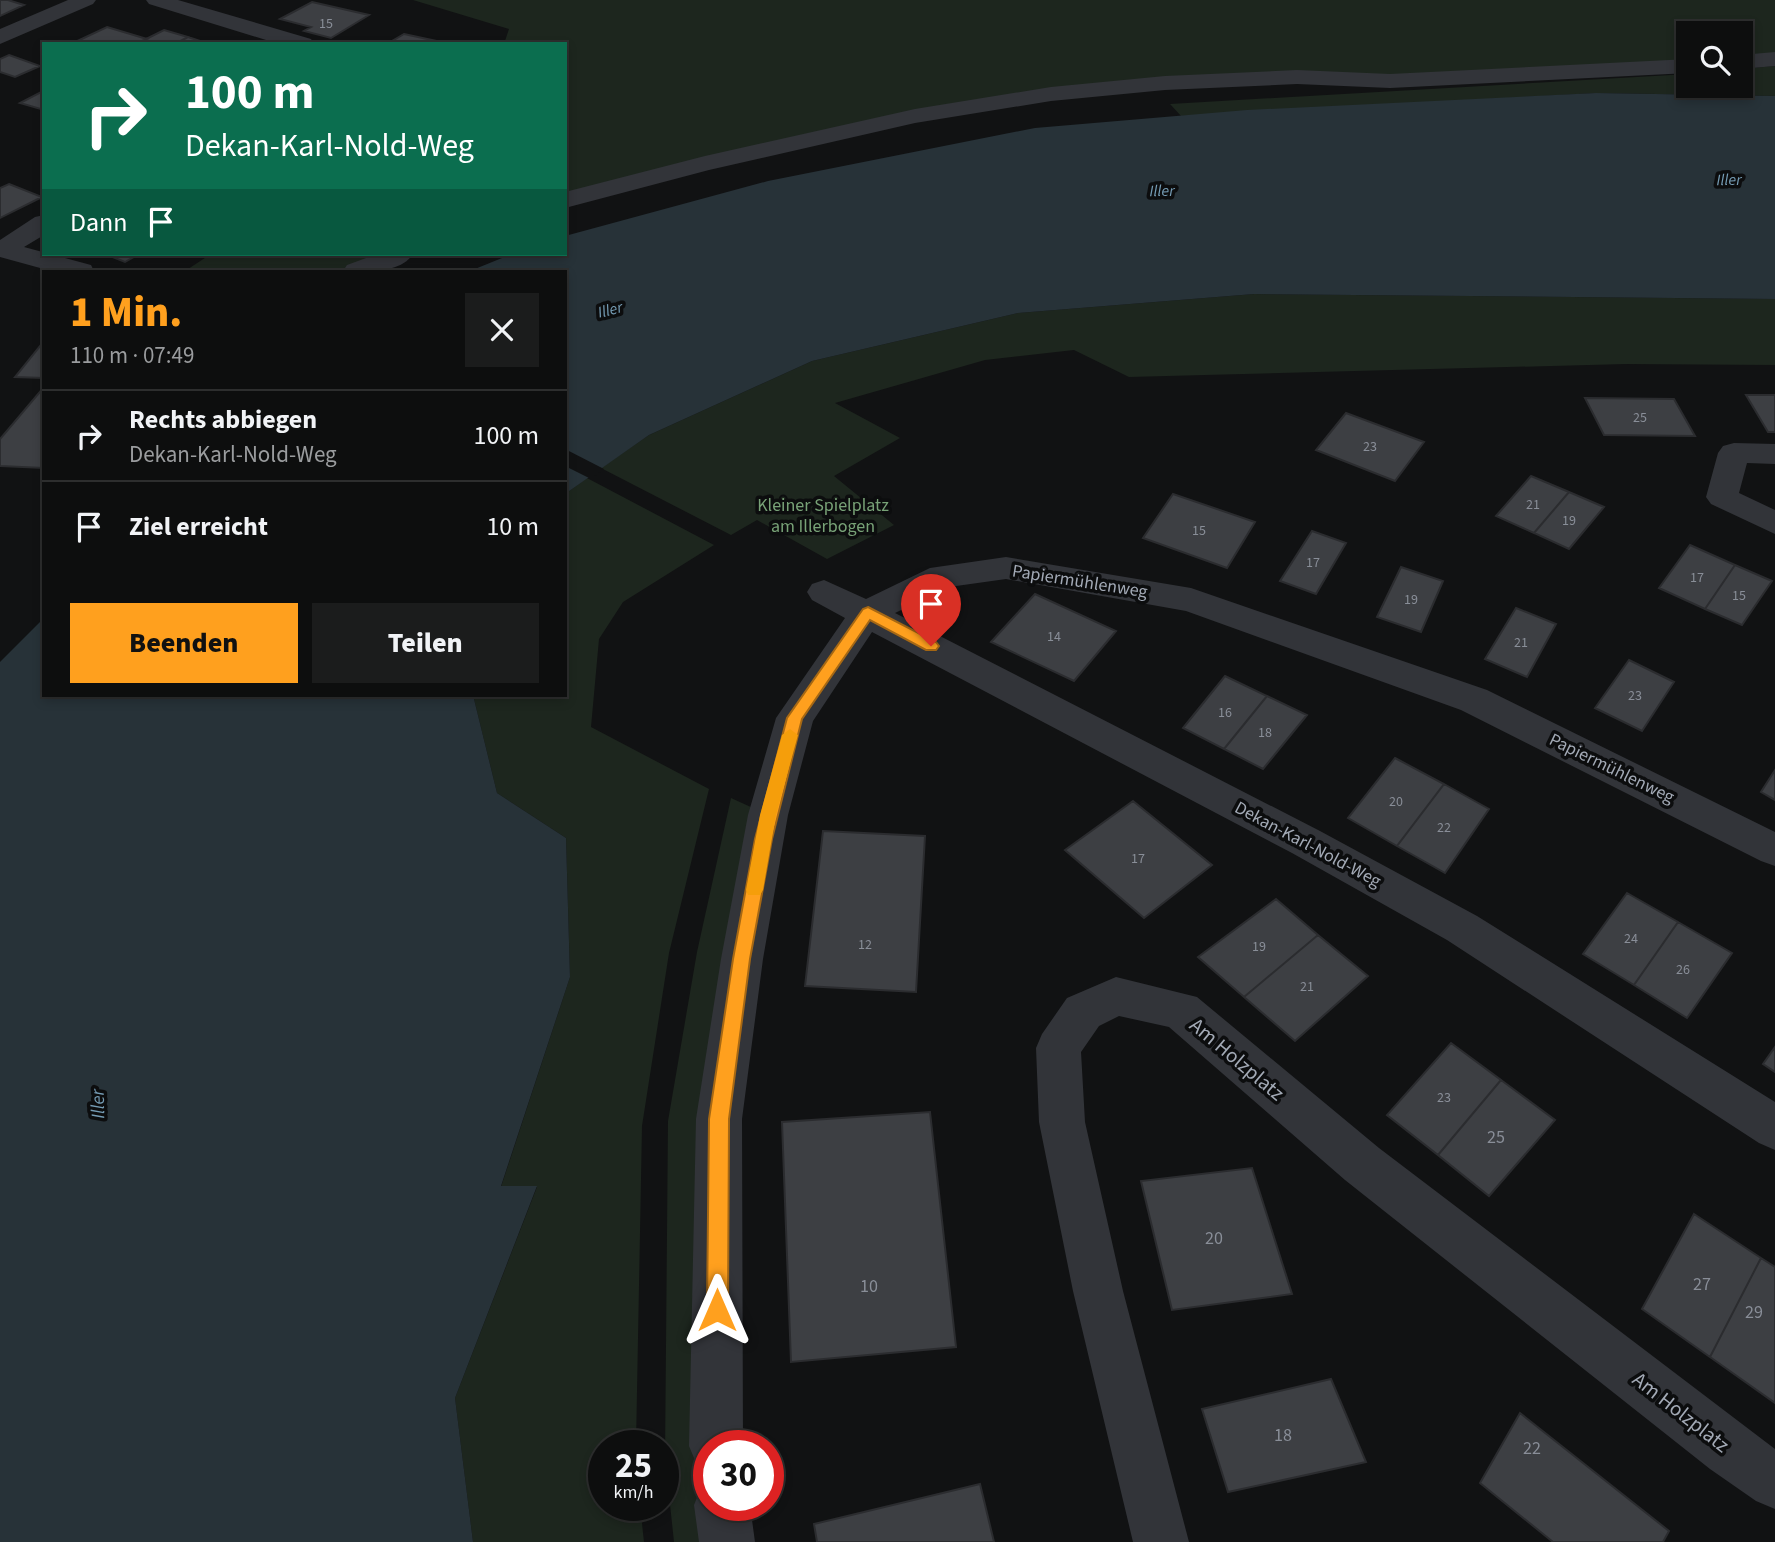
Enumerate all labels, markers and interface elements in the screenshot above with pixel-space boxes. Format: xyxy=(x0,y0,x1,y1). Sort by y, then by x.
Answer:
house number: 15 xyxy=(319,14,333,34)
map controls xyxy=(1676,21,1753,98)
button: search xyxy=(1676,21,1753,98)
text: 100 m xyxy=(185,58,314,128)
icon: right xyxy=(70,70,161,161)
text: Dekan-Karl-Nold-Weg xyxy=(185,123,474,169)
water label: Iller xyxy=(1716,169,1743,191)
water label: Iller xyxy=(1149,180,1176,202)
icon: arrive xyxy=(142,203,180,241)
text: Dann xyxy=(70,204,128,241)
text: 1 Min. xyxy=(70,283,182,343)
button: close xyxy=(465,293,539,367)
water label: Iller xyxy=(595,296,627,324)
text: 110 m · 07:49 xyxy=(70,339,194,372)
text: Rechts abbiegen xyxy=(129,401,317,438)
house number: 25 xyxy=(1633,408,1647,428)
icon: right xyxy=(70,417,108,455)
text: 100 m xyxy=(473,417,539,454)
house number: 23 xyxy=(1363,437,1377,457)
text: Dekan-Karl-Nold-Weg xyxy=(129,438,337,471)
park label: Kleiner Spielplatz am Illerbogen xyxy=(757,493,889,539)
house number: 21 xyxy=(1526,495,1540,515)
icon: arrive xyxy=(70,508,108,546)
text: Ziel erreicht xyxy=(129,508,268,545)
text: 10 m xyxy=(486,508,539,545)
house number: 19 xyxy=(1562,511,1576,531)
house number: 15 xyxy=(1192,521,1206,541)
house number: 17 xyxy=(1306,553,1320,573)
street label: Papiermühlenweg xyxy=(1010,558,1149,605)
house number: 17 xyxy=(1690,568,1704,588)
pin xyxy=(901,574,961,646)
icon: arrive xyxy=(912,585,950,623)
house number: 15 xyxy=(1732,586,1746,606)
house number: 19 xyxy=(1404,590,1418,610)
button: Beenden xyxy=(70,603,298,683)
button: Teilen xyxy=(312,603,539,683)
house number: 14 xyxy=(1047,627,1061,647)
house number: 21 xyxy=(1514,633,1528,653)
house number: 23 xyxy=(1628,686,1642,706)
house number: 16 xyxy=(1218,703,1232,723)
house number: 18 xyxy=(1258,723,1272,743)
street label: Papiermühlenweg xyxy=(1545,727,1679,810)
house number: 20 xyxy=(1389,792,1403,812)
street label: Dekan-Karl-Nold-Weg xyxy=(1230,795,1385,894)
house number: 22 xyxy=(1437,818,1451,838)
house number: 17 xyxy=(1131,849,1145,869)
house number: 24 xyxy=(1624,929,1638,949)
house number: 12 xyxy=(858,935,872,955)
house number: 19 xyxy=(1252,937,1266,957)
house number: 26 xyxy=(1676,960,1690,980)
house number: 21 xyxy=(1300,977,1314,997)
street label: Am Holzplatz xyxy=(1183,1010,1291,1108)
water label: Iller xyxy=(85,1087,112,1119)
house number: 23 xyxy=(1437,1088,1451,1108)
house number: 25 xyxy=(1487,1125,1505,1150)
house number: 20 xyxy=(1205,1226,1223,1251)
house number: 27 xyxy=(1693,1272,1711,1297)
position arrow xyxy=(680,1273,754,1347)
house number: 10 xyxy=(860,1274,878,1299)
house number: 29 xyxy=(1745,1300,1763,1325)
street label: Am Holzplatz xyxy=(1626,1365,1736,1459)
house number: 18 xyxy=(1274,1423,1292,1448)
speed limit sign: 30 xyxy=(693,1430,784,1521)
house number: 22 xyxy=(1523,1436,1541,1461)
text: 25 xyxy=(615,1441,652,1491)
text: km/h xyxy=(614,1480,653,1505)

